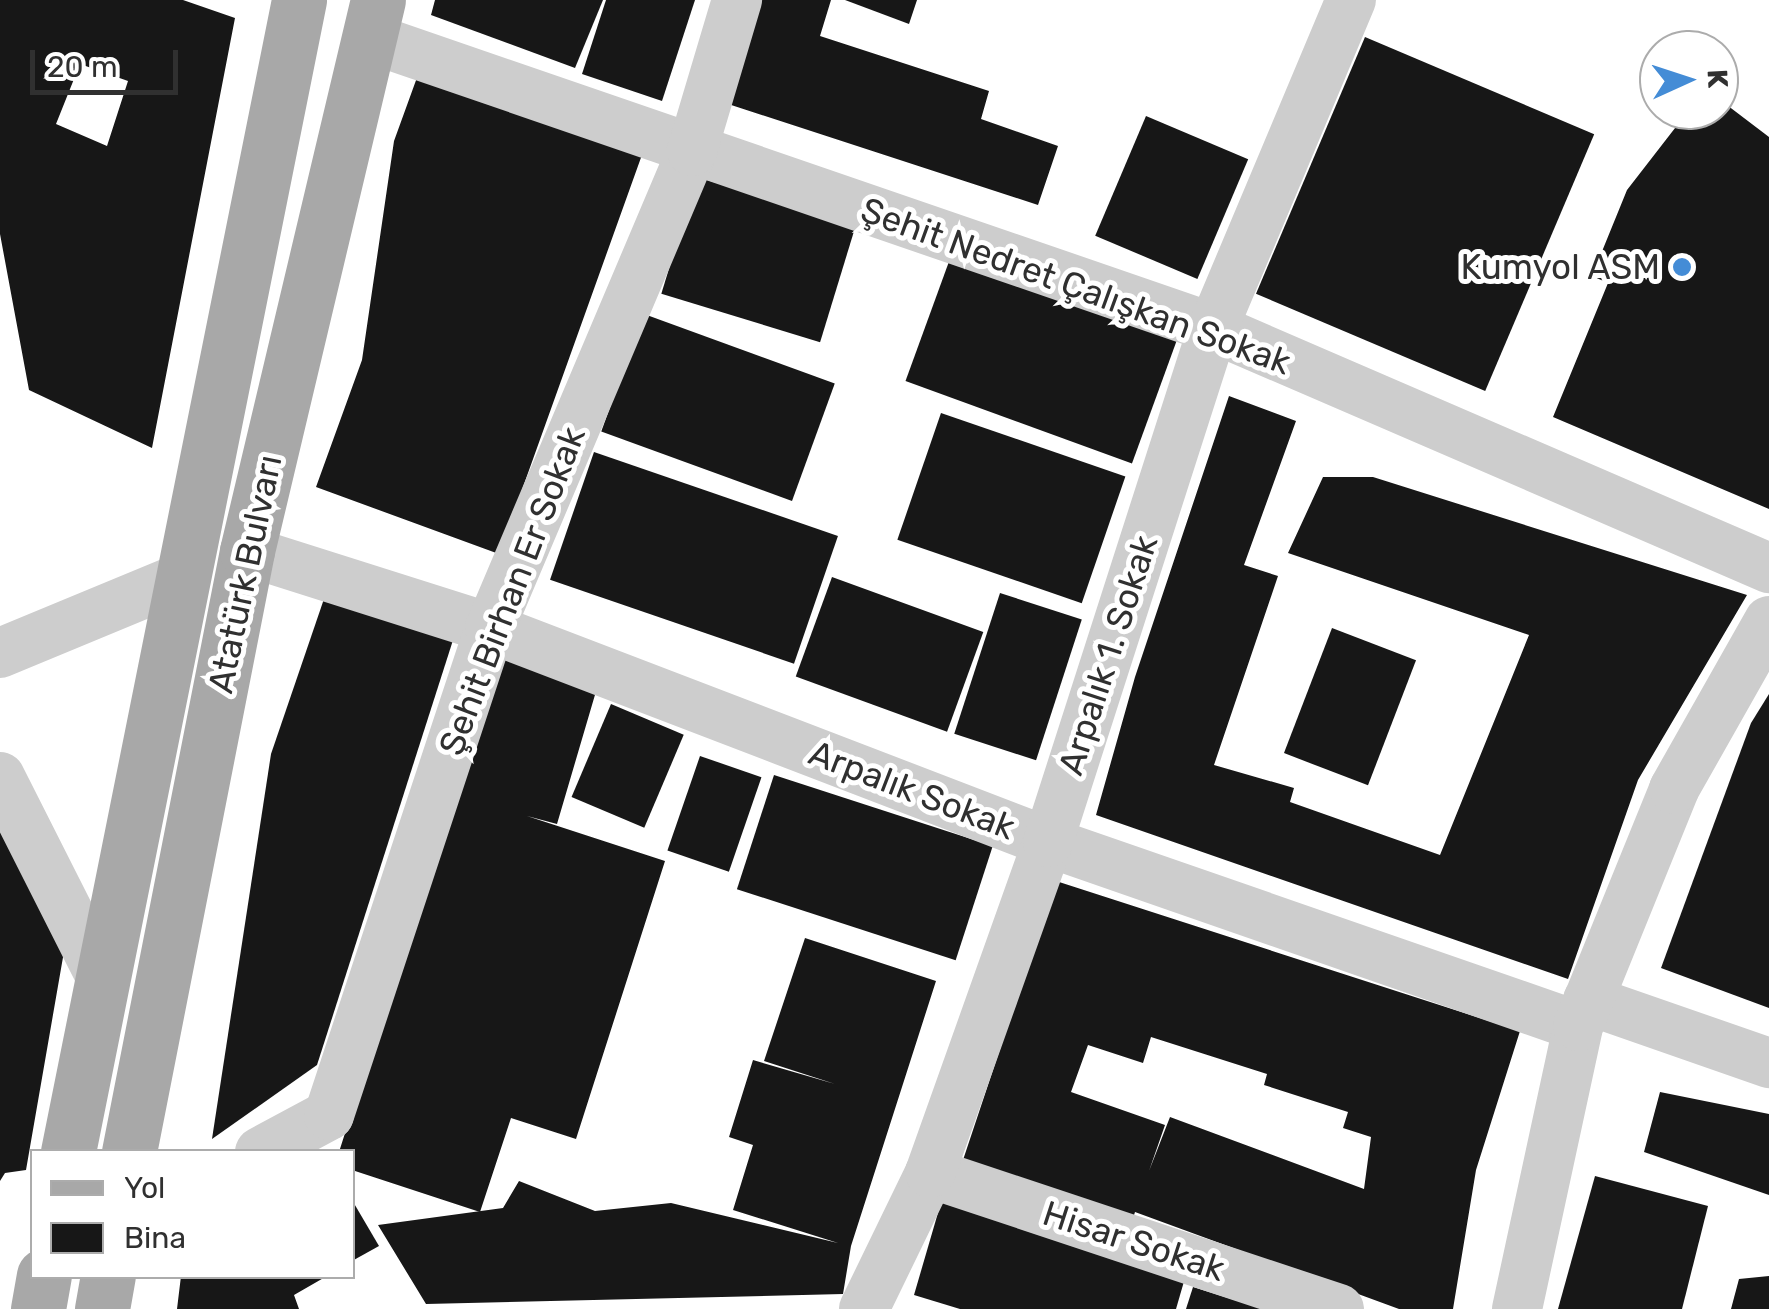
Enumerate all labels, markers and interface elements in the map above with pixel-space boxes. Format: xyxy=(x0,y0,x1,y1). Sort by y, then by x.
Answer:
scale bar xyxy=(35,30,182,92)
north arrow xyxy=(1639,30,1739,130)
text: 20 m xyxy=(47,49,118,85)
text: K xyxy=(1700,68,1734,89)
street label: Şehit Nedret Çalışkan Sokak xyxy=(855,189,1297,383)
place label: Kumyol ASM xyxy=(1460,246,1660,288)
marker: Kumyol ASM xyxy=(1669,254,1695,280)
street label: Şehit Birhan Er Sokak xyxy=(430,421,594,761)
street label: Atatürk Bulvarı xyxy=(199,451,291,697)
street label: Arpalık 1. Sokak xyxy=(1049,530,1167,780)
street label: Arpalık Sokak xyxy=(803,731,1021,849)
legend xyxy=(30,1149,355,1279)
text: Yol xyxy=(124,1170,165,1206)
street label: Hisar Sokak xyxy=(1037,1192,1231,1290)
text: Bina xyxy=(124,1220,186,1256)

